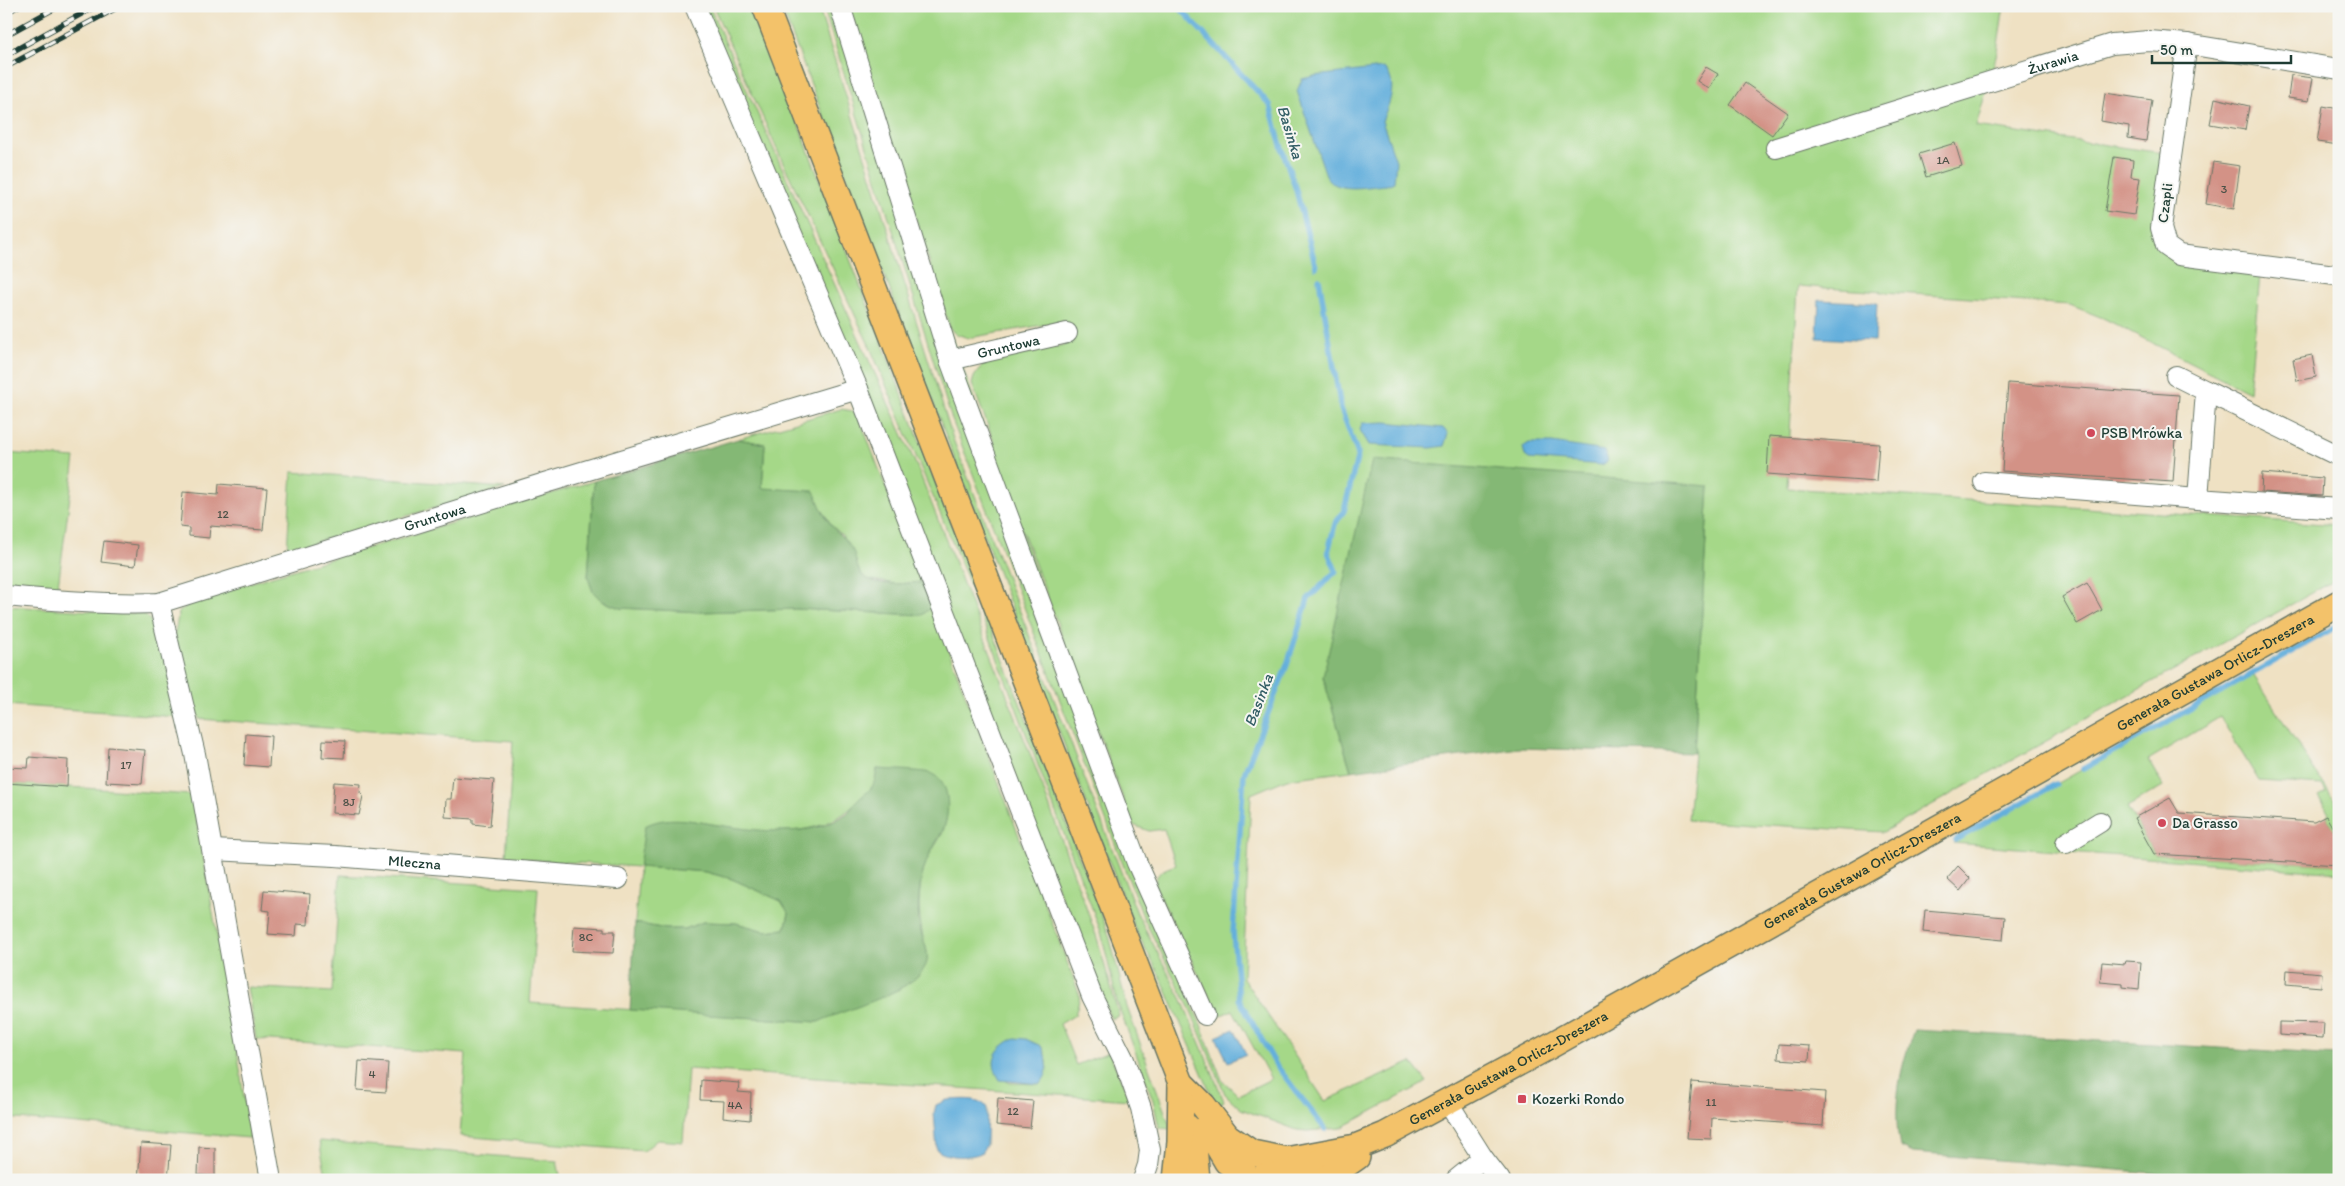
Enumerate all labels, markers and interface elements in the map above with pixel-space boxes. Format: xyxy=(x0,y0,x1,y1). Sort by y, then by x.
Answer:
scale bar xyxy=(2152,32,2291,64)
text: 50 m xyxy=(2160,41,2193,59)
street label: Żurawia xyxy=(2026,46,2081,79)
water label: Basinka xyxy=(1273,103,1308,162)
house number: 1A xyxy=(1936,153,1950,167)
street label: Czapli xyxy=(2154,182,2176,224)
house number: 3 xyxy=(2221,182,2228,196)
street label: Gruntowa xyxy=(975,331,1042,362)
place label: PSB Mrówka xyxy=(2101,424,2183,442)
marker: PSB Mrówka xyxy=(2085,427,2097,439)
street label: Gruntowa xyxy=(402,499,468,535)
house number: 12 xyxy=(217,507,230,521)
street label: Generała Gustawa Orlicz-Dreszera xyxy=(2113,610,2318,735)
water label: Basinka xyxy=(1240,670,1277,729)
house number: 17 xyxy=(120,758,132,772)
house number: 8J xyxy=(343,795,355,809)
street label: Generała Gustawa Orlicz-Dreszera xyxy=(1760,808,1965,933)
place label: Da Grasso xyxy=(2172,814,2238,832)
marker: Da Grasso xyxy=(2156,817,2168,829)
street label: Mleczna xyxy=(388,851,442,874)
house number: 8C xyxy=(579,930,593,944)
street label: Generała Gustawa Orlicz-Dreszera xyxy=(1406,1006,1611,1129)
house number: 4 xyxy=(368,1067,376,1081)
place label: Kozerki Rondo xyxy=(1532,1090,1625,1108)
marker: Kozerki Rondo xyxy=(1516,1093,1528,1105)
house number: 11 xyxy=(1705,1095,1717,1109)
house number: 4A xyxy=(728,1098,743,1112)
house number: 12 xyxy=(1007,1104,1020,1118)

